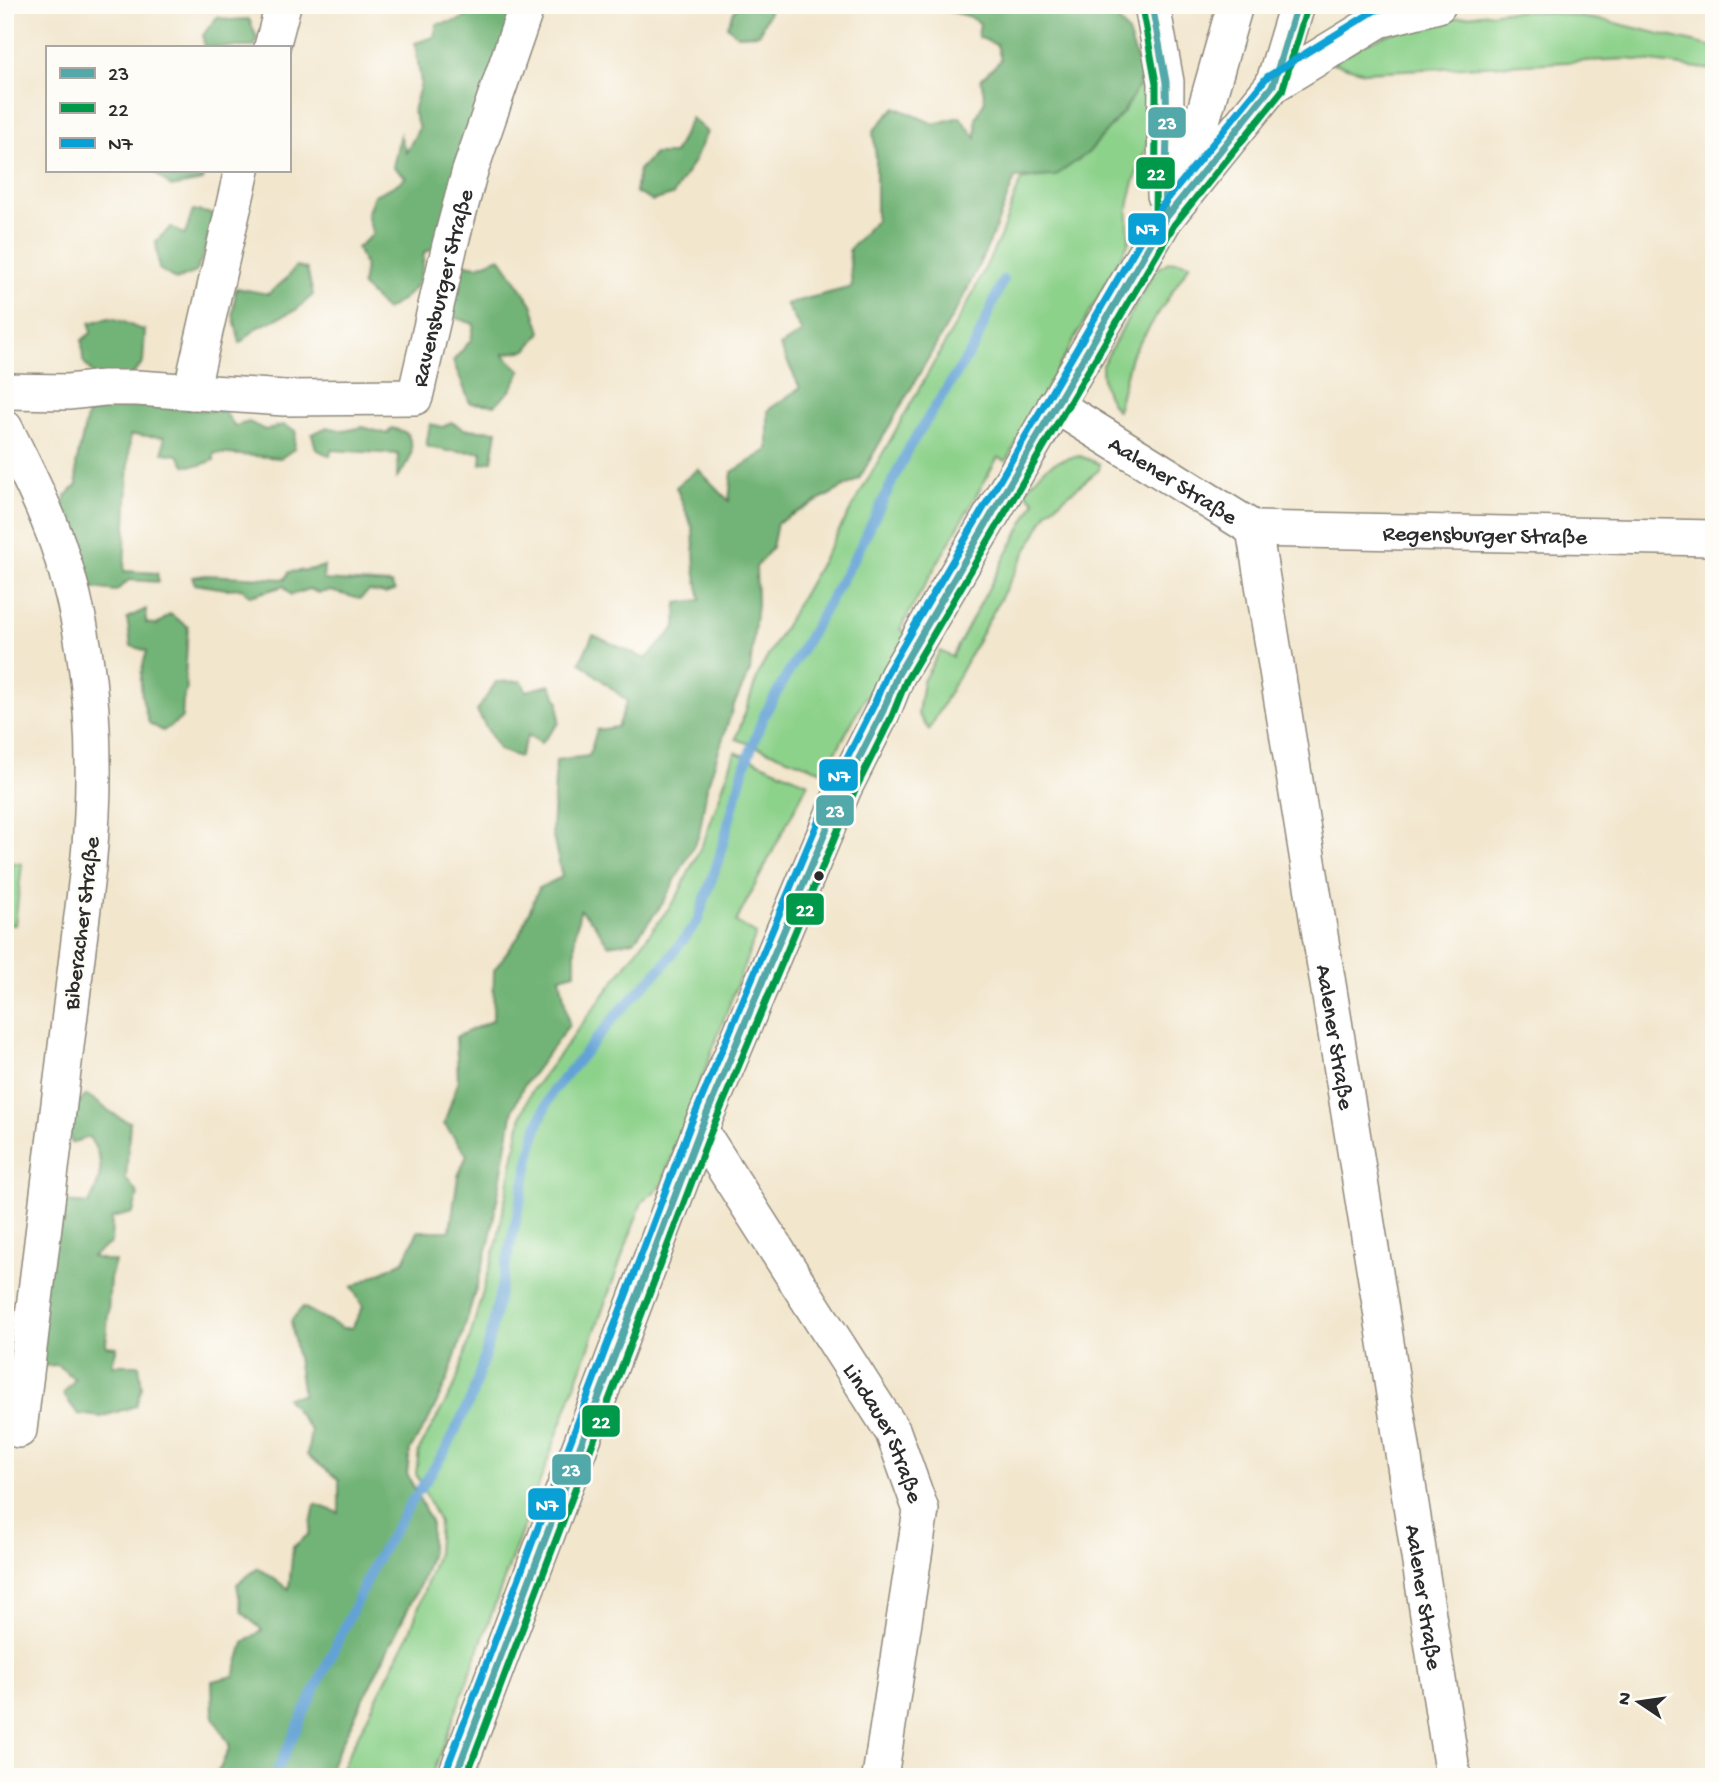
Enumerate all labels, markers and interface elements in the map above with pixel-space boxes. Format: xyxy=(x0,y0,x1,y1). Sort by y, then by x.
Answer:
legend xyxy=(46,46,290,172)
text: 23 xyxy=(108,64,129,89)
text: 22 xyxy=(108,100,129,125)
line badge: 23 xyxy=(1147,106,1187,139)
text: 23 xyxy=(1157,114,1177,137)
text: N7 xyxy=(108,134,134,159)
line badge: 22 xyxy=(1135,156,1176,190)
text: 22 xyxy=(1147,165,1166,188)
street label: Ravensburger Straße xyxy=(408,185,482,390)
line badge: N7 xyxy=(1127,212,1167,246)
text: N7 xyxy=(1136,220,1159,243)
street label: Aalener Straße xyxy=(1103,432,1242,533)
street label: Regensburger Straße xyxy=(1382,522,1589,553)
line badge: N7 xyxy=(818,758,859,792)
text: N7 xyxy=(828,767,851,790)
line badge: 23 xyxy=(815,794,855,827)
text: 23 xyxy=(825,802,845,825)
street label: Biberacher Straße xyxy=(59,834,108,1012)
unlabelled marker xyxy=(812,869,826,883)
line badge: 22 xyxy=(785,892,825,926)
text: 22 xyxy=(796,901,815,924)
street label: Aalener Straße xyxy=(1308,963,1358,1113)
street label: Lindauer Straße xyxy=(835,1359,928,1508)
line badge: 22 xyxy=(581,1404,621,1438)
text: 22 xyxy=(592,1413,611,1436)
line badge: 23 xyxy=(551,1453,592,1486)
text: 23 xyxy=(561,1461,581,1484)
line badge: N7 xyxy=(527,1487,567,1521)
text: N7 xyxy=(536,1496,559,1519)
street label: Aalener Straße xyxy=(1397,1523,1446,1673)
north arrow xyxy=(1604,1666,1674,1736)
text: N xyxy=(1613,1690,1638,1708)

